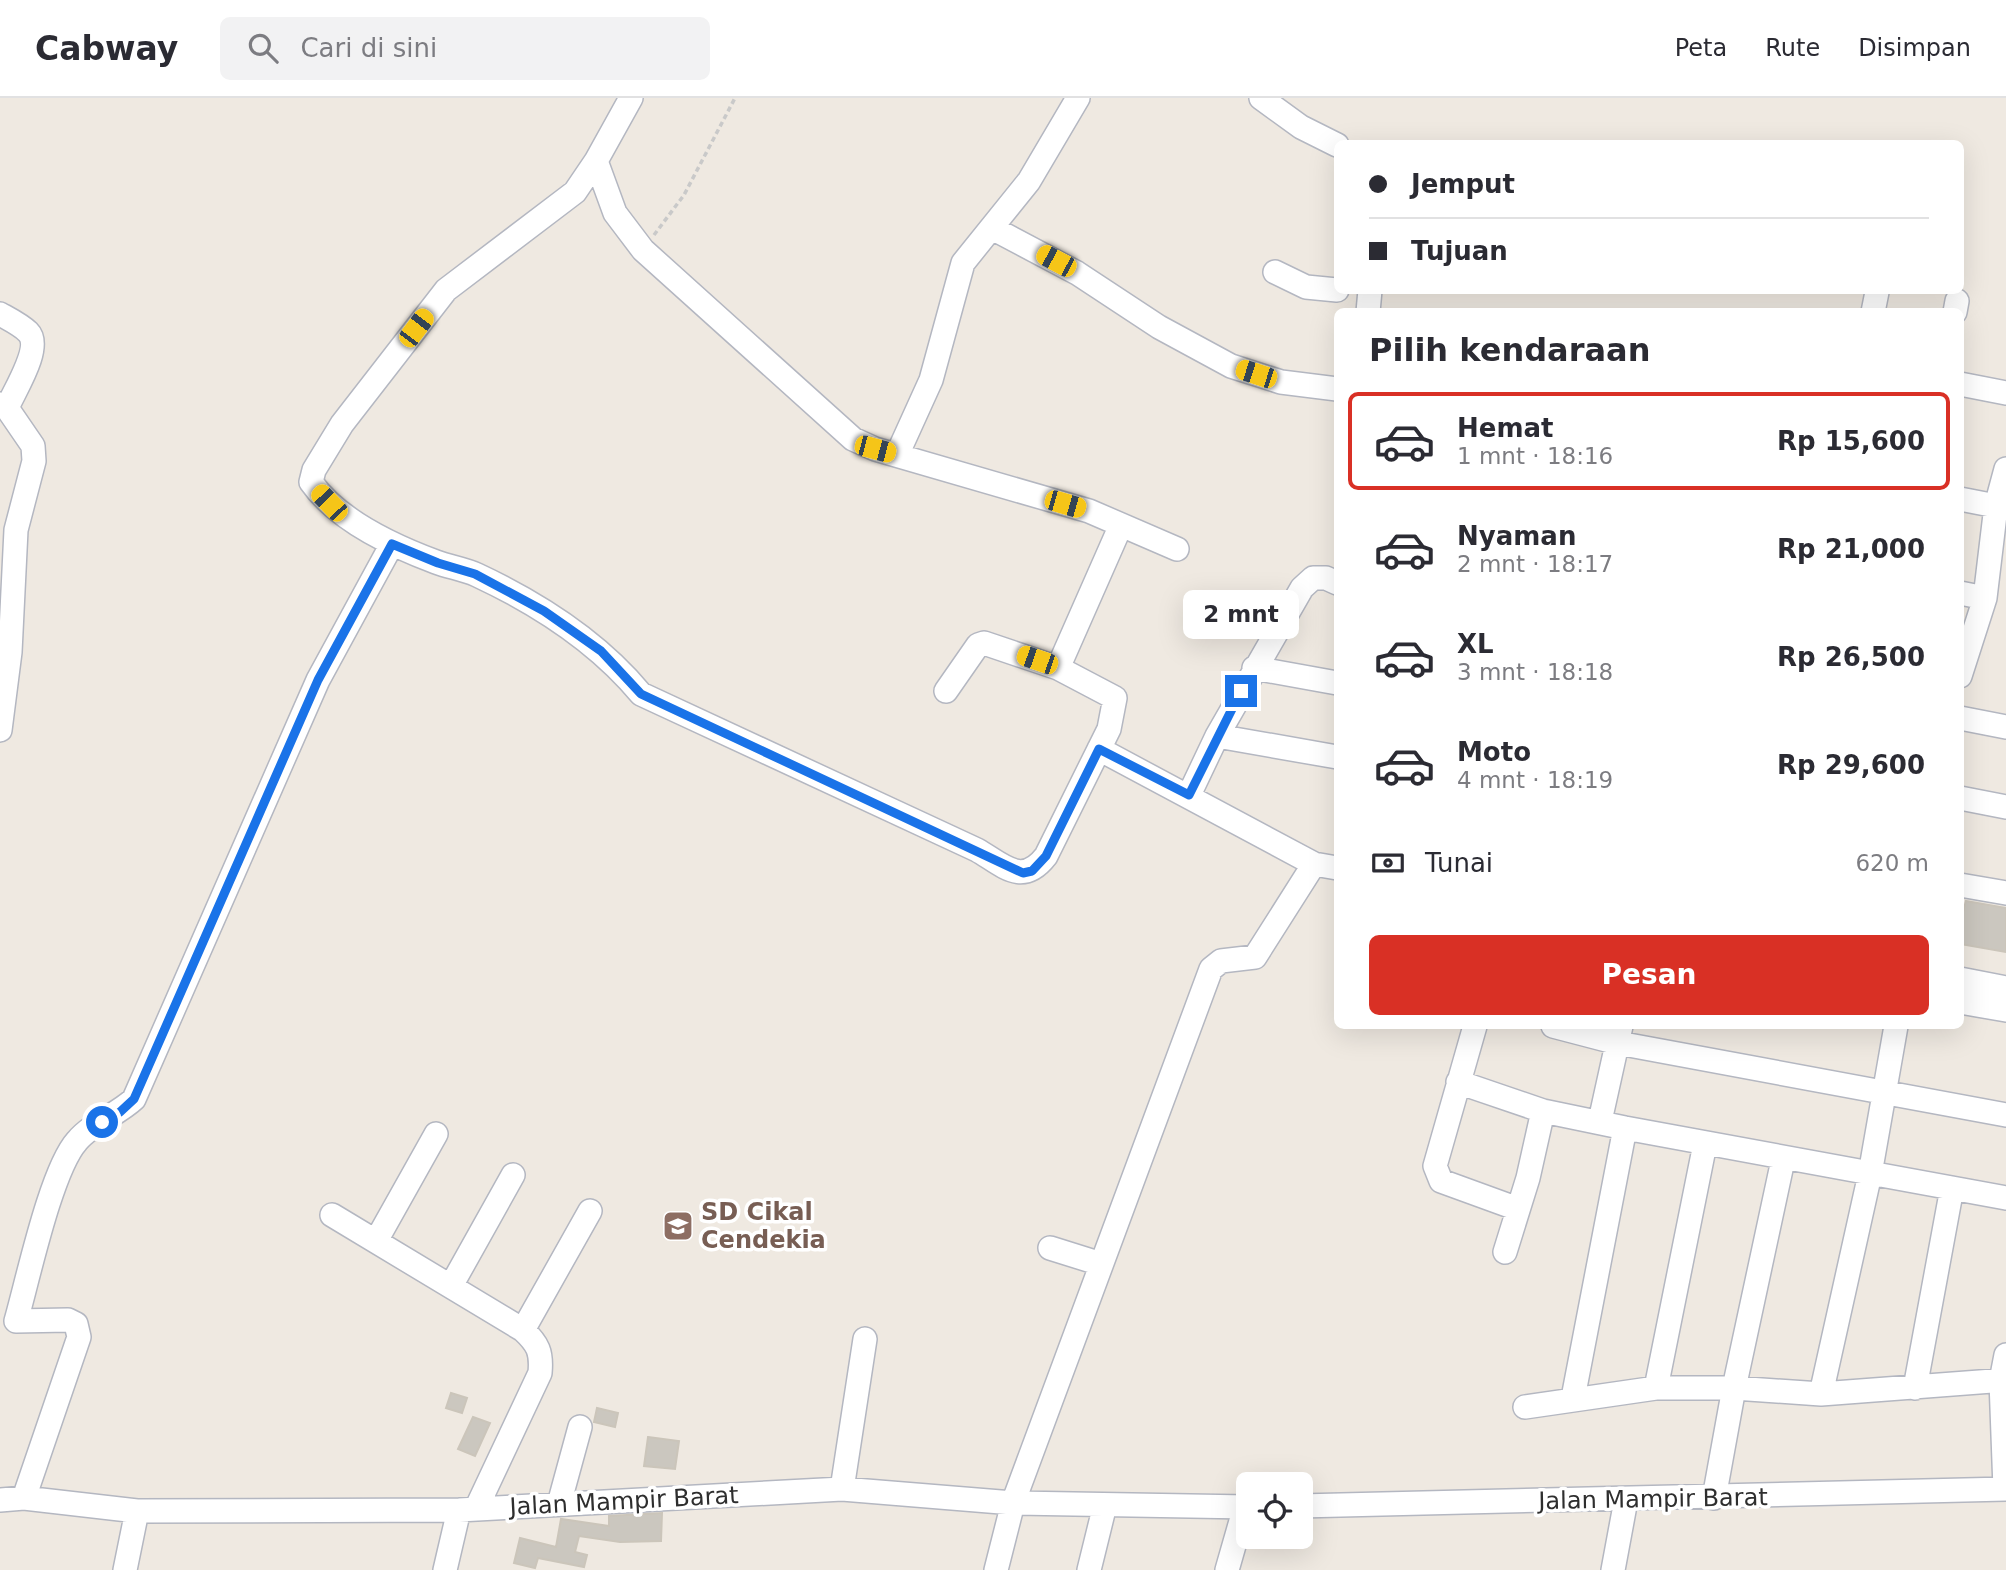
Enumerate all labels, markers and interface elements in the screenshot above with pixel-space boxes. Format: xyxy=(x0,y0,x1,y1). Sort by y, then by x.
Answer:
search box xyxy=(220,17,710,80)
text: Cabway xyxy=(35,29,178,68)
icon: search xyxy=(244,29,282,67)
text: Cari di sini xyxy=(300,33,437,63)
text: Peta xyxy=(1675,34,1727,62)
text: Rute xyxy=(1765,34,1820,62)
text: Disimpan xyxy=(1858,34,1971,62)
text: Jemput xyxy=(1411,169,1515,199)
text: Tujuan xyxy=(1411,236,1508,266)
car xyxy=(1033,242,1080,280)
car xyxy=(395,305,438,351)
text: Pilih kendaraan xyxy=(1369,331,1650,369)
car xyxy=(1233,358,1280,390)
icon: car xyxy=(1373,410,1436,473)
text: Hemat xyxy=(1457,413,1553,443)
text: Rp 15,600 xyxy=(1777,426,1925,456)
car xyxy=(852,433,899,465)
text: 1 mnt · 18:16 xyxy=(1457,443,1613,469)
car xyxy=(307,481,352,525)
car xyxy=(1042,488,1089,520)
icon: car xyxy=(1373,518,1436,581)
text: Nyaman xyxy=(1457,521,1576,551)
text: Rp 21,000 xyxy=(1777,534,1925,564)
text: 2 mnt · 18:17 xyxy=(1457,551,1613,577)
callout: 2 mnt xyxy=(1183,589,1299,638)
text: 2 mnt xyxy=(1203,601,1279,627)
icon: car xyxy=(1373,626,1436,689)
text: XL xyxy=(1457,629,1494,659)
text: Rp 26,500 xyxy=(1777,642,1925,672)
car xyxy=(1014,643,1061,677)
text: 3 mnt · 18:18 xyxy=(1457,659,1613,685)
route end xyxy=(1225,675,1257,707)
icon: car xyxy=(1373,734,1436,797)
text: Moto xyxy=(1457,737,1531,767)
text: Rp 29,600 xyxy=(1777,750,1925,780)
text: 4 mnt · 18:19 xyxy=(1457,767,1613,793)
icon: cash xyxy=(1369,844,1407,882)
text: Tunai xyxy=(1425,848,1493,878)
text: 620 m xyxy=(1855,850,1929,876)
button: Pesan xyxy=(1369,935,1929,1015)
route start xyxy=(86,1106,118,1138)
place label: SD Cikal Cendekia xyxy=(701,1198,826,1254)
school or university icon: SD Cikal Cendekia xyxy=(661,1209,695,1243)
map controls xyxy=(1236,1472,1313,1549)
button: locate xyxy=(1236,1472,1313,1549)
street label: Jalan Mampir Barat xyxy=(507,1481,739,1521)
street label: Jalan Mampir Barat xyxy=(1536,1483,1768,1515)

